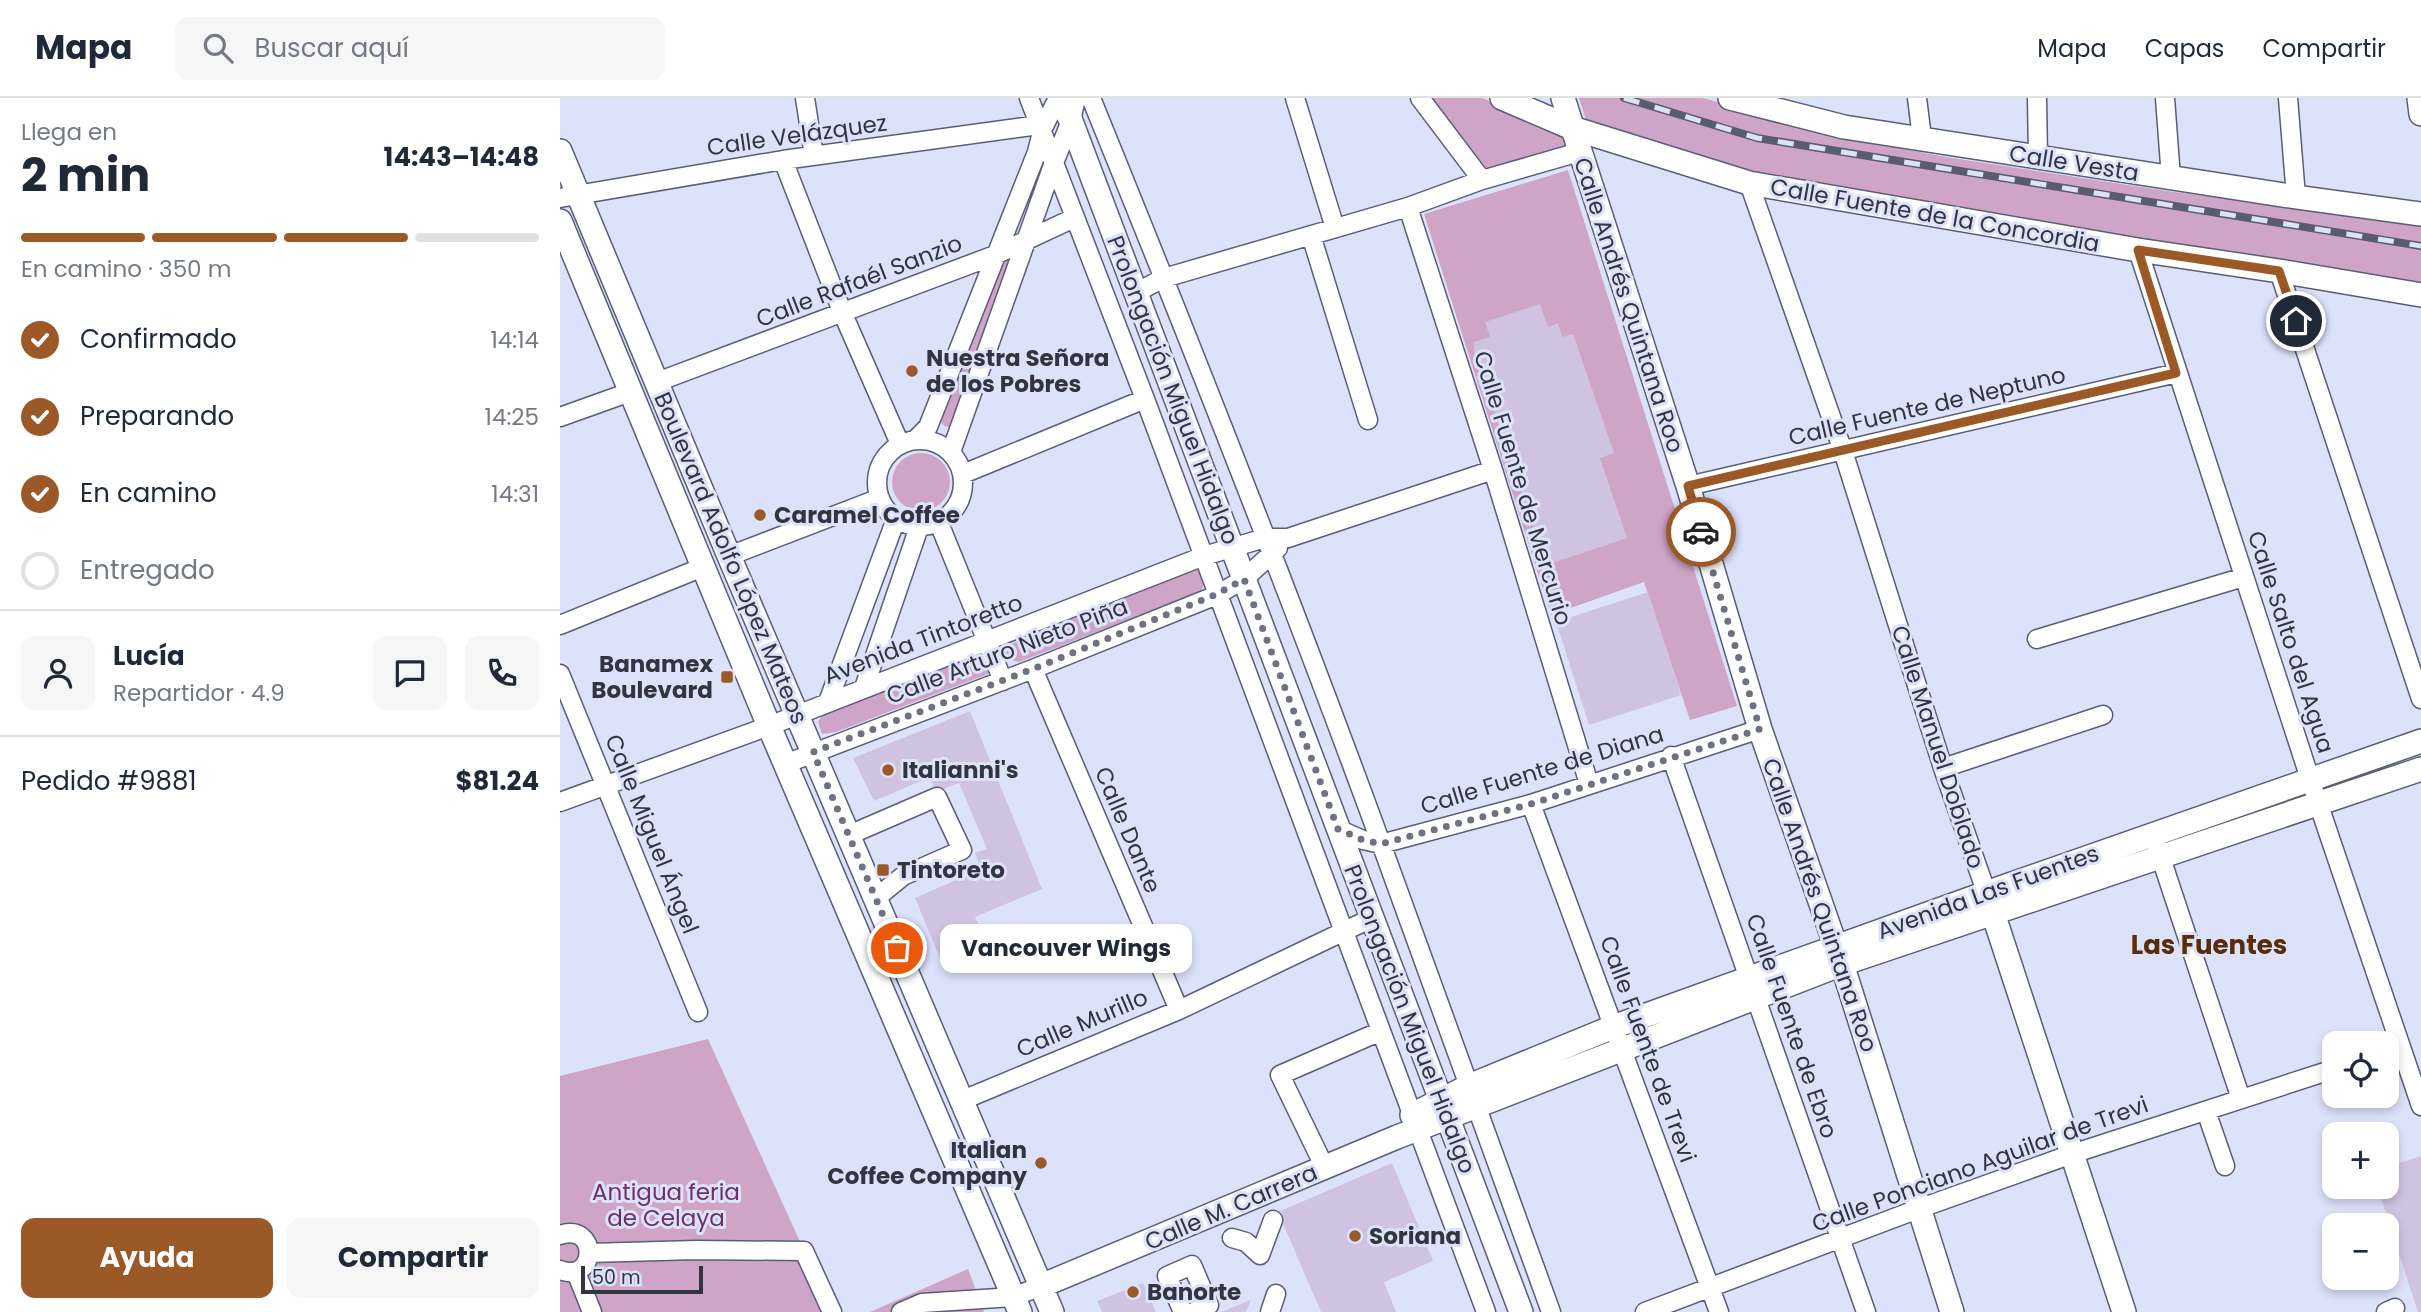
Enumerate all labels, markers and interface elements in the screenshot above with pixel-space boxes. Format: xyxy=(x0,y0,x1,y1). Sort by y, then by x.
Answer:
search box xyxy=(175,17,665,80)
text: Mapa xyxy=(35,24,133,71)
icon: search xyxy=(199,29,237,67)
text: Buscar aquí xyxy=(255,30,409,66)
text: Mapa xyxy=(2037,32,2107,65)
text: Capas xyxy=(2145,32,2224,65)
text: Compartir xyxy=(2262,32,2386,65)
street label: Calle Velázquez xyxy=(705,107,889,163)
text: Llega en xyxy=(21,116,117,148)
street label: Calle Vesta xyxy=(2007,137,2141,189)
text: 14:43–14:48 xyxy=(384,139,539,175)
text: 2 min xyxy=(21,143,150,207)
street label: Calle Andrés Quintana Roo xyxy=(1566,153,1692,457)
street label: Calle Fuente de la Concordia xyxy=(1768,170,2102,260)
street label: Calle Rafaél Sanzio xyxy=(751,227,967,335)
street label: Prolongación Miguel Hidalgo xyxy=(1099,231,1247,549)
text: En camino · 350 m xyxy=(21,253,231,285)
pin xyxy=(2266,291,2326,351)
icon: home xyxy=(2277,302,2315,340)
icon: check xyxy=(21,321,59,359)
text: Confirmado xyxy=(80,321,237,357)
text: 14:14 xyxy=(490,324,539,356)
place label: Nuestra Señora de los Pobres xyxy=(926,342,1109,400)
street label: Calle Fuente de Mercurio xyxy=(1466,347,1580,629)
street label: Calle Fuente de Neptuno xyxy=(1785,359,2069,453)
marker: Nuestra Señora de los Pobres xyxy=(904,363,920,379)
street label: Boulevard Adolfo López Mateos xyxy=(646,387,816,729)
icon: check xyxy=(21,398,59,436)
text: Preparando xyxy=(80,398,234,434)
text: 14:25 xyxy=(485,401,539,433)
icon: check xyxy=(21,475,59,513)
text: En camino xyxy=(80,475,217,511)
text: 14:31 xyxy=(491,478,539,510)
courier xyxy=(1666,497,1736,567)
place label: Caramel Coffee xyxy=(774,499,960,531)
marker: Caramel Coffee xyxy=(752,507,768,523)
icon: car xyxy=(1682,513,1720,551)
street label: Calle Salto del Agua xyxy=(2240,527,2342,757)
text: Entregado xyxy=(80,552,215,588)
street label: Avenida Tintoretto xyxy=(819,586,1027,692)
street label: Calle Arturo Nieto Piña xyxy=(882,590,1132,712)
street label: Calle Manuel Doblado xyxy=(1884,621,1992,873)
button: person xyxy=(21,636,95,710)
button: chat xyxy=(373,636,447,710)
button: phone xyxy=(465,636,539,710)
text: Lucía xyxy=(113,638,185,674)
place label: Banamex Boulevard xyxy=(591,648,713,706)
marker: Banamex Boulevard xyxy=(719,669,735,685)
text: Repartidor · 4.9 xyxy=(113,677,285,709)
street label: Calle Fuente de Diana xyxy=(1416,718,1668,822)
street label: Calle Miguel Ángel xyxy=(597,729,707,939)
place label: Italianni's xyxy=(902,754,1019,786)
street label: Calle Andrés Quintana Roo xyxy=(1755,754,1885,1056)
marker: Italianni's xyxy=(880,762,896,778)
street label: Calle Dante xyxy=(1087,762,1169,898)
text: Pedido #9881 xyxy=(21,763,197,799)
text: $81.24 xyxy=(455,763,539,799)
street label: Avenida Las Fuentes xyxy=(1873,837,2103,947)
place label: Tintoreto xyxy=(897,854,1005,886)
street label: Prolongación Miguel Hidalgo xyxy=(1336,860,1484,1178)
marker: Tintoreto xyxy=(875,862,891,878)
street label: Calle Fuente de Ebro xyxy=(1739,909,1845,1143)
pin xyxy=(867,918,927,978)
callout: Vancouver Wings xyxy=(939,924,1191,972)
district label: Las Fuentes xyxy=(2131,927,2287,963)
icon: bag xyxy=(878,929,916,967)
street label: Calle Fuente de Trevi xyxy=(1592,931,1704,1167)
text: Vancouver Wings xyxy=(961,932,1171,964)
street label: Calle Murillo xyxy=(1011,981,1153,1065)
map controls xyxy=(2322,1031,2399,1290)
button: locate xyxy=(2322,1031,2399,1108)
street label: Calle Ponciano Aguilar de Trevi xyxy=(1807,1088,2153,1240)
button: + xyxy=(2322,1122,2399,1199)
place label: Italian Coffee Company xyxy=(827,1134,1027,1192)
marker: Italian Coffee Company xyxy=(1033,1155,1049,1171)
street label: Calle M. Carrera xyxy=(1140,1156,1322,1258)
park label: Antigua feria de Celaya xyxy=(592,1176,740,1234)
button: − xyxy=(2322,1213,2399,1290)
button: Ayuda xyxy=(21,1218,273,1298)
button: Compartir xyxy=(287,1218,539,1298)
place label: Soriana xyxy=(1369,1220,1461,1252)
marker: Soriana xyxy=(1347,1228,1363,1244)
scale bar xyxy=(581,1263,704,1295)
text: 50 m xyxy=(592,1264,641,1291)
place label: Banorte xyxy=(1147,1276,1241,1308)
marker: Banorte xyxy=(1125,1284,1141,1300)

